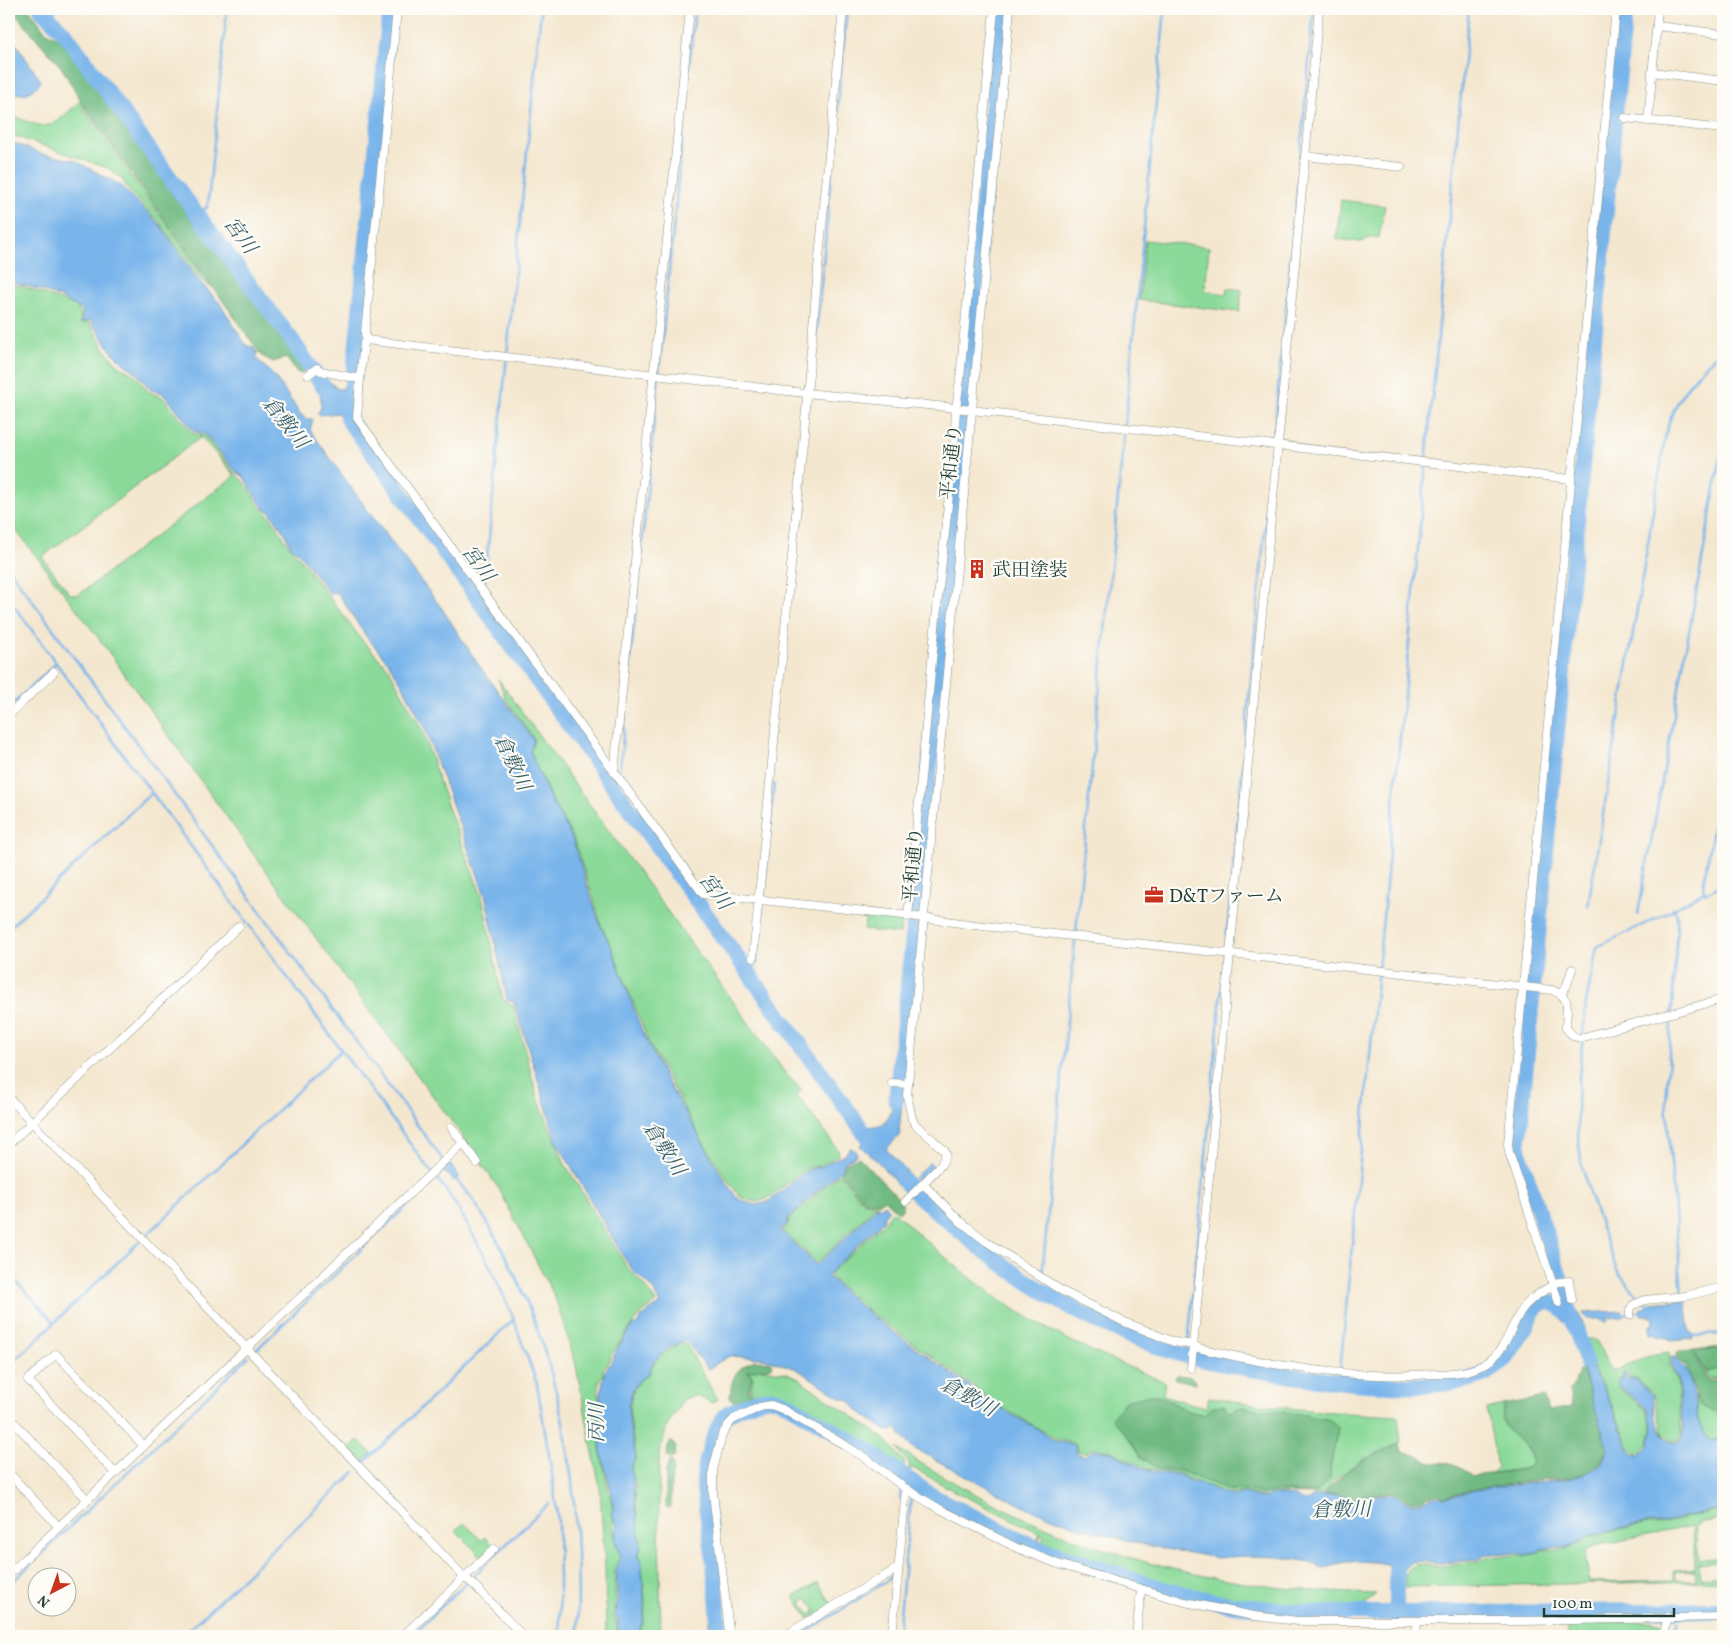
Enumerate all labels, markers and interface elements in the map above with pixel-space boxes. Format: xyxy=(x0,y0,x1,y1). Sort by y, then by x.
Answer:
water label: 宮川 xyxy=(216,212,264,262)
water label: 倉敷川 xyxy=(255,391,315,457)
street label: 平和通り xyxy=(935,423,969,501)
water label: 宮川 xyxy=(454,540,502,590)
building icon: 武田塗装 xyxy=(966,558,988,580)
place label: 武田塗装 xyxy=(992,558,1068,584)
water label: 倉敷川 xyxy=(486,730,537,798)
street label: 平和通り xyxy=(898,826,930,904)
water label: 宮川 xyxy=(691,868,739,918)
office icon: D&Tファーム xyxy=(1143,884,1165,906)
place label: D&Tファーム xyxy=(1169,884,1284,910)
water label: 倉敷川 xyxy=(635,1116,692,1184)
water label: 倉敷川 xyxy=(935,1371,1003,1426)
water label: 丙川 xyxy=(584,1401,612,1443)
water label: 倉敷川 xyxy=(1311,1496,1373,1526)
north arrow xyxy=(28,1568,78,1618)
scale bar xyxy=(1544,1585,1674,1617)
text: N xyxy=(34,1590,55,1611)
text: 100 m xyxy=(1552,1594,1592,1615)

